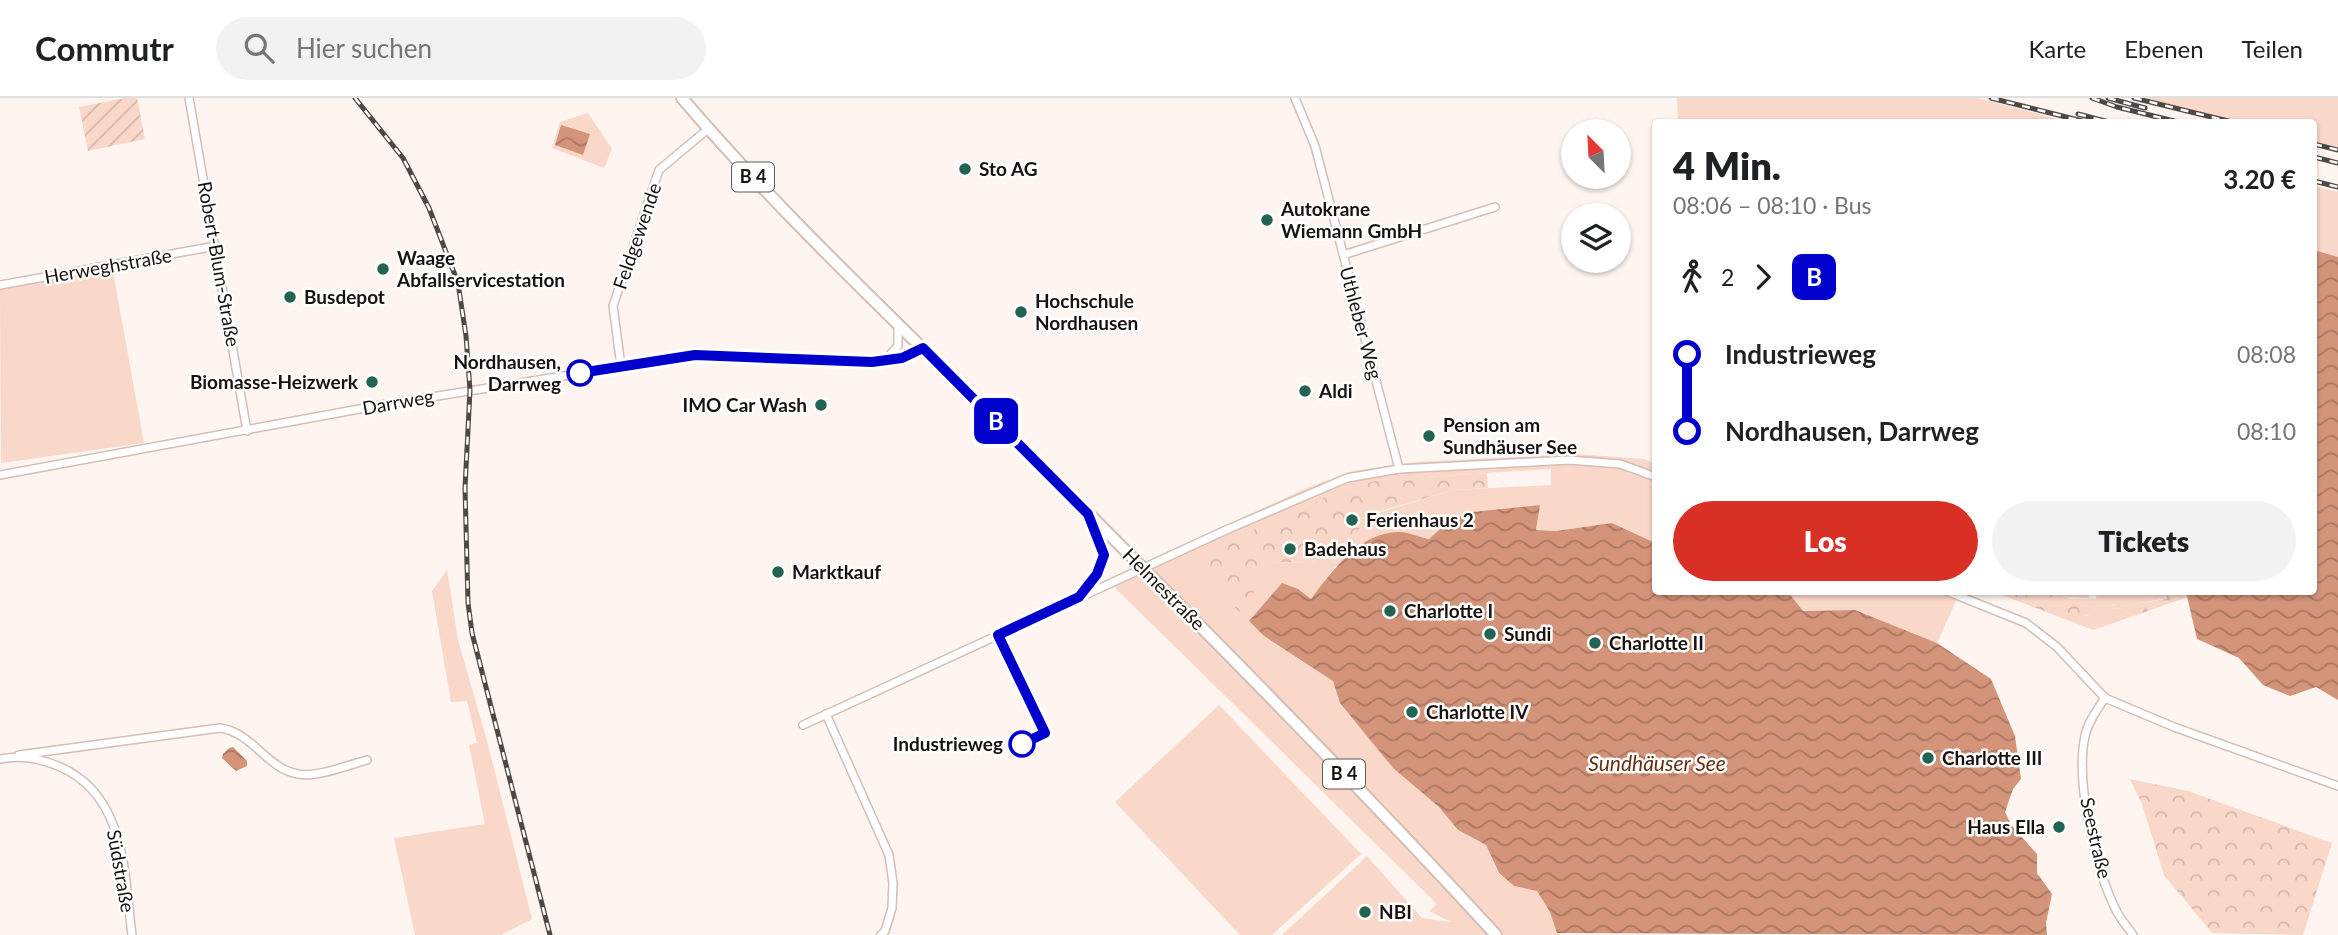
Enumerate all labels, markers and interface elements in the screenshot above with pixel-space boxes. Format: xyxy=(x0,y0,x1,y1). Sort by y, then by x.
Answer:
search box xyxy=(216,17,706,80)
text: Commutr xyxy=(35,28,174,68)
icon: search xyxy=(240,29,278,67)
text: Hier suchen xyxy=(296,32,432,64)
text: Karte xyxy=(2029,34,2086,63)
text: Ebenen xyxy=(2124,34,2204,63)
text: Teilen xyxy=(2242,34,2303,63)
north arrow xyxy=(1561,119,1631,189)
map controls xyxy=(1561,119,1631,273)
text: 4 Min. xyxy=(1673,142,1781,188)
place label: Sto AG xyxy=(979,157,1037,180)
marker: Sto AG xyxy=(957,161,973,177)
road number: B 4 xyxy=(732,162,774,192)
text: 3.20 € xyxy=(2223,163,2296,195)
street label: Robert-Blum-Straße xyxy=(194,180,245,348)
street label: Feldgewende xyxy=(608,180,665,292)
text: 08:06 – 08:10 · Bus xyxy=(1673,191,1872,219)
place label: Autokrane Wiemann GmbH xyxy=(1280,197,1422,242)
button: layers xyxy=(1561,203,1631,273)
marker: Autokrane Wiemann GmbH xyxy=(1259,212,1275,228)
street label: Herweghstraße xyxy=(43,243,173,288)
place label: Waage Abfallservicestation xyxy=(396,246,565,291)
icon: walk xyxy=(1673,258,1711,296)
icon: forward xyxy=(1744,258,1782,296)
marker: Waage Abfallservicestation xyxy=(375,261,391,277)
text: B xyxy=(1806,262,1822,291)
text: 2 xyxy=(1721,263,1734,291)
street label: Uthleber Weg xyxy=(1335,264,1388,382)
place label: Busdepot xyxy=(304,285,385,308)
marker: Busdepot xyxy=(282,289,298,305)
place label: Hochschule Nordhausen xyxy=(1035,289,1138,334)
marker: Hochschule Nordhausen xyxy=(1013,304,1029,320)
text: Industrieweg xyxy=(1725,338,1876,370)
text: 08:08 xyxy=(2237,340,2296,368)
place label: Nordhausen, Darrweg xyxy=(453,350,561,395)
marker: Nordhausen, Darrweg xyxy=(567,360,593,386)
place label: Biomasse-Heizwerk xyxy=(190,370,359,393)
marker: Biomasse-Heizwerk xyxy=(364,374,380,390)
place label: Aldi xyxy=(1318,379,1353,402)
marker: Aldi xyxy=(1297,383,1313,399)
street label: Darrweg xyxy=(360,384,436,419)
place label: IMO Car Wash xyxy=(683,393,807,416)
marker: IMO Car Wash xyxy=(813,397,829,413)
line badge: B xyxy=(973,398,1019,444)
text: B xyxy=(988,406,1004,435)
place label: Pension am Sundhäuser See xyxy=(1443,413,1577,458)
text: Nordhausen, Darrweg xyxy=(1725,415,1979,447)
text: 08:10 xyxy=(2237,417,2296,445)
marker: Pension am Sundhäuser See xyxy=(1421,428,1437,444)
button: Los xyxy=(1673,501,1978,581)
button: Tickets xyxy=(1992,501,2296,581)
place label: Ferienhaus 2 xyxy=(1366,508,1474,531)
marker: Ferienhaus 2 xyxy=(1344,512,1360,528)
place label: Badehaus xyxy=(1304,537,1386,560)
marker: Badehaus xyxy=(1282,541,1298,557)
street label: Helmestraße xyxy=(1119,543,1210,634)
place label: Marktkauf xyxy=(792,560,881,583)
marker: Marktkauf xyxy=(770,564,786,580)
place label: Charlotte I xyxy=(1404,599,1493,622)
marker: Charlotte I xyxy=(1382,603,1398,619)
place label: Sundi xyxy=(1504,622,1551,645)
marker: Sundi xyxy=(1482,626,1498,642)
place label: Charlotte II xyxy=(1609,631,1704,654)
marker: Charlotte II xyxy=(1587,635,1603,651)
place label: Charlotte IV xyxy=(1426,700,1529,723)
marker: Charlotte IV xyxy=(1404,704,1420,720)
marker: Industrieweg xyxy=(1009,731,1035,757)
place label: Industrieweg xyxy=(893,732,1003,755)
place label: Charlotte III xyxy=(1942,746,2042,769)
water label: Sundhäuser See xyxy=(1588,750,1726,775)
marker: Charlotte III xyxy=(1920,750,1936,766)
road number: B 4 xyxy=(1323,760,1365,788)
street label: Seestraße xyxy=(2076,795,2117,881)
place label: Haus Ella xyxy=(1967,815,2045,838)
marker: Haus Ella xyxy=(2051,819,2067,835)
street label: Südstraße xyxy=(103,828,140,914)
place label: NBI xyxy=(1379,900,1412,923)
marker: NBI xyxy=(1357,904,1373,920)

